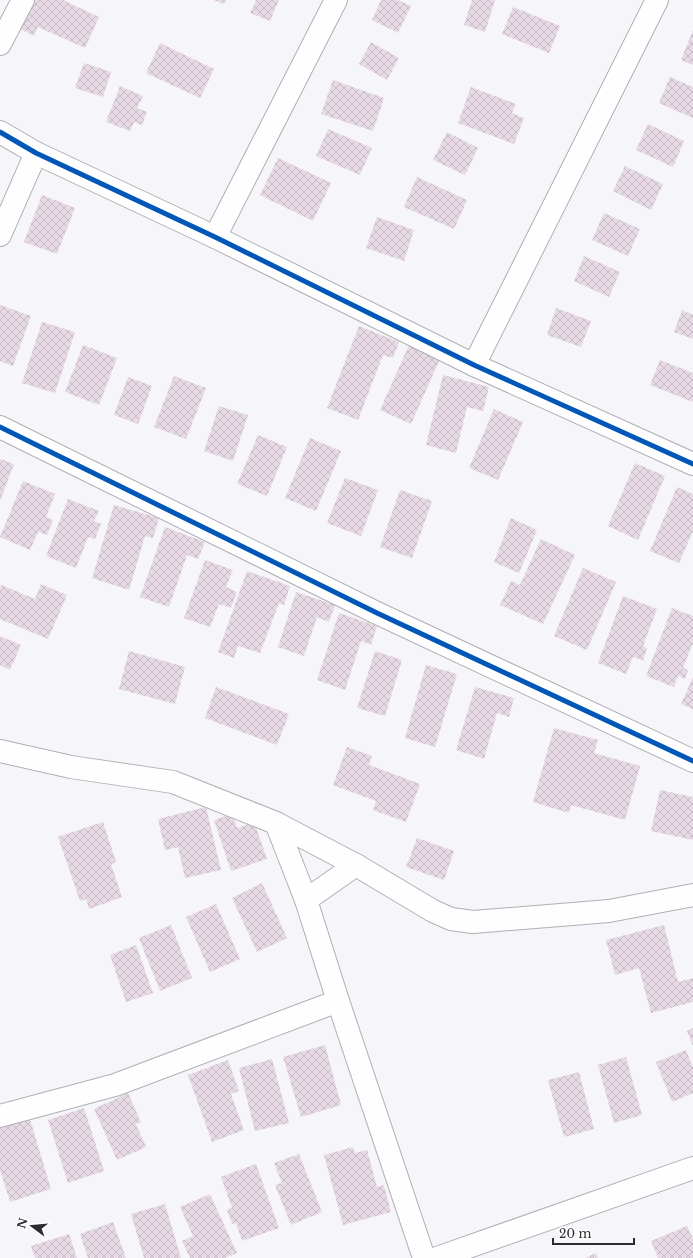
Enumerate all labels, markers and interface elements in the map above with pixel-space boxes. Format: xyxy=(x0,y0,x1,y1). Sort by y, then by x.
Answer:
north arrow xyxy=(12,1206,52,1246)
text: N xyxy=(14,1216,31,1230)
scale bar xyxy=(553,1220,634,1246)
text: 20 m xyxy=(559,1226,591,1241)

